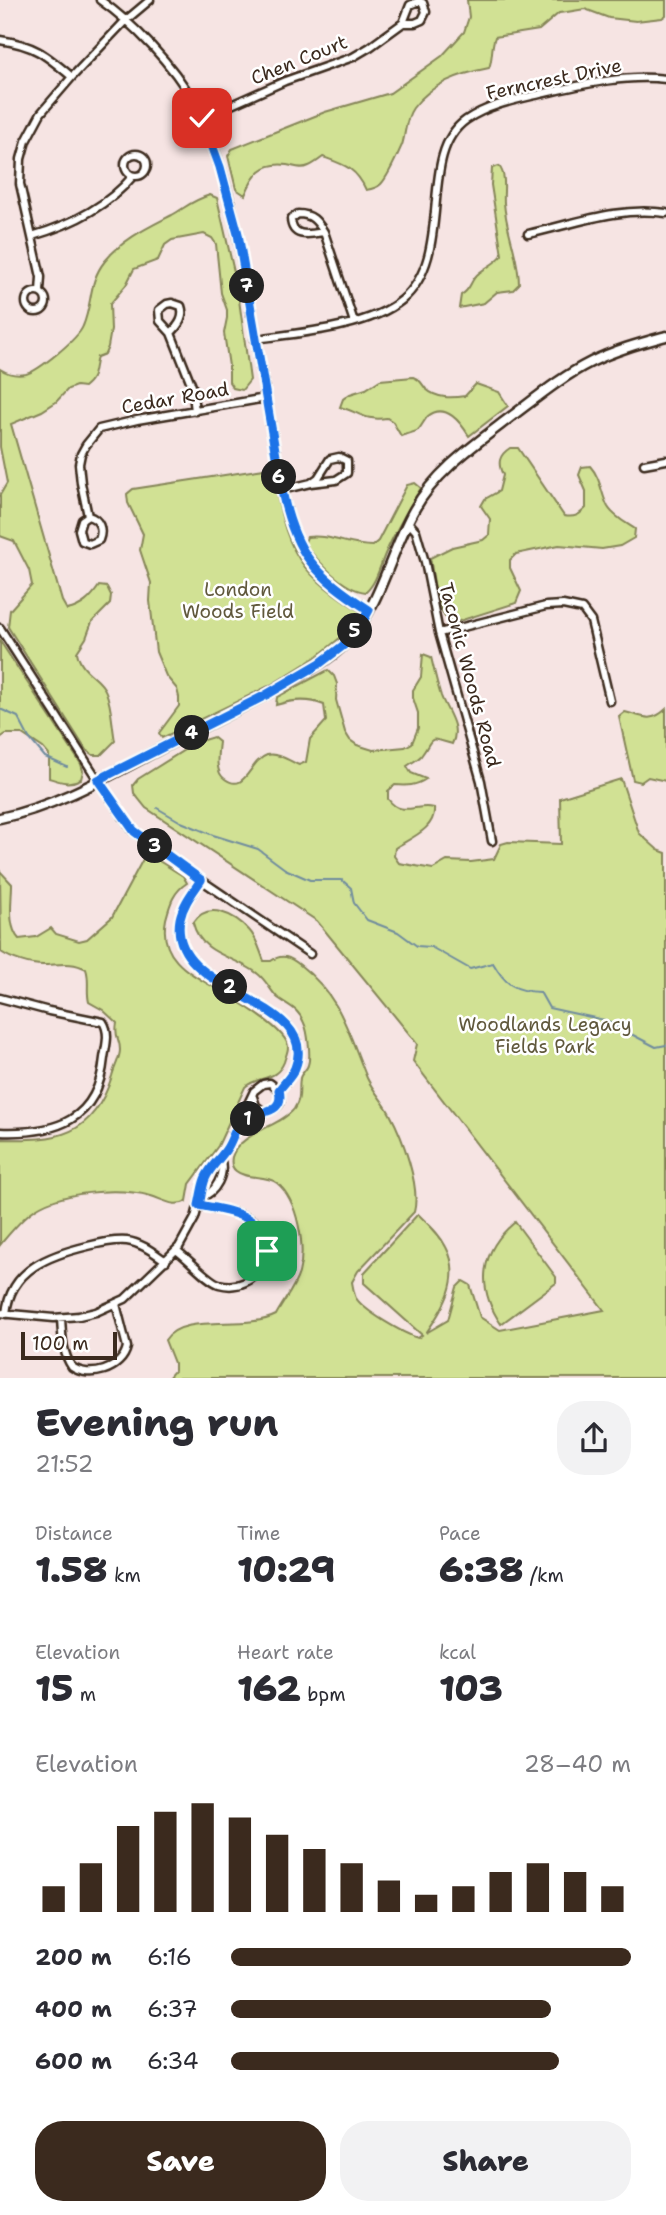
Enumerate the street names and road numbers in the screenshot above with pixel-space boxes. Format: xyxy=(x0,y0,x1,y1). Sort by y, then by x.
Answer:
street label: Chen Court xyxy=(247,29,351,91)
street label: Ferncrest Drive xyxy=(484,52,624,106)
street label: Cedar Road xyxy=(119,376,231,420)
street label: Taconic Woods Road xyxy=(433,580,507,770)

